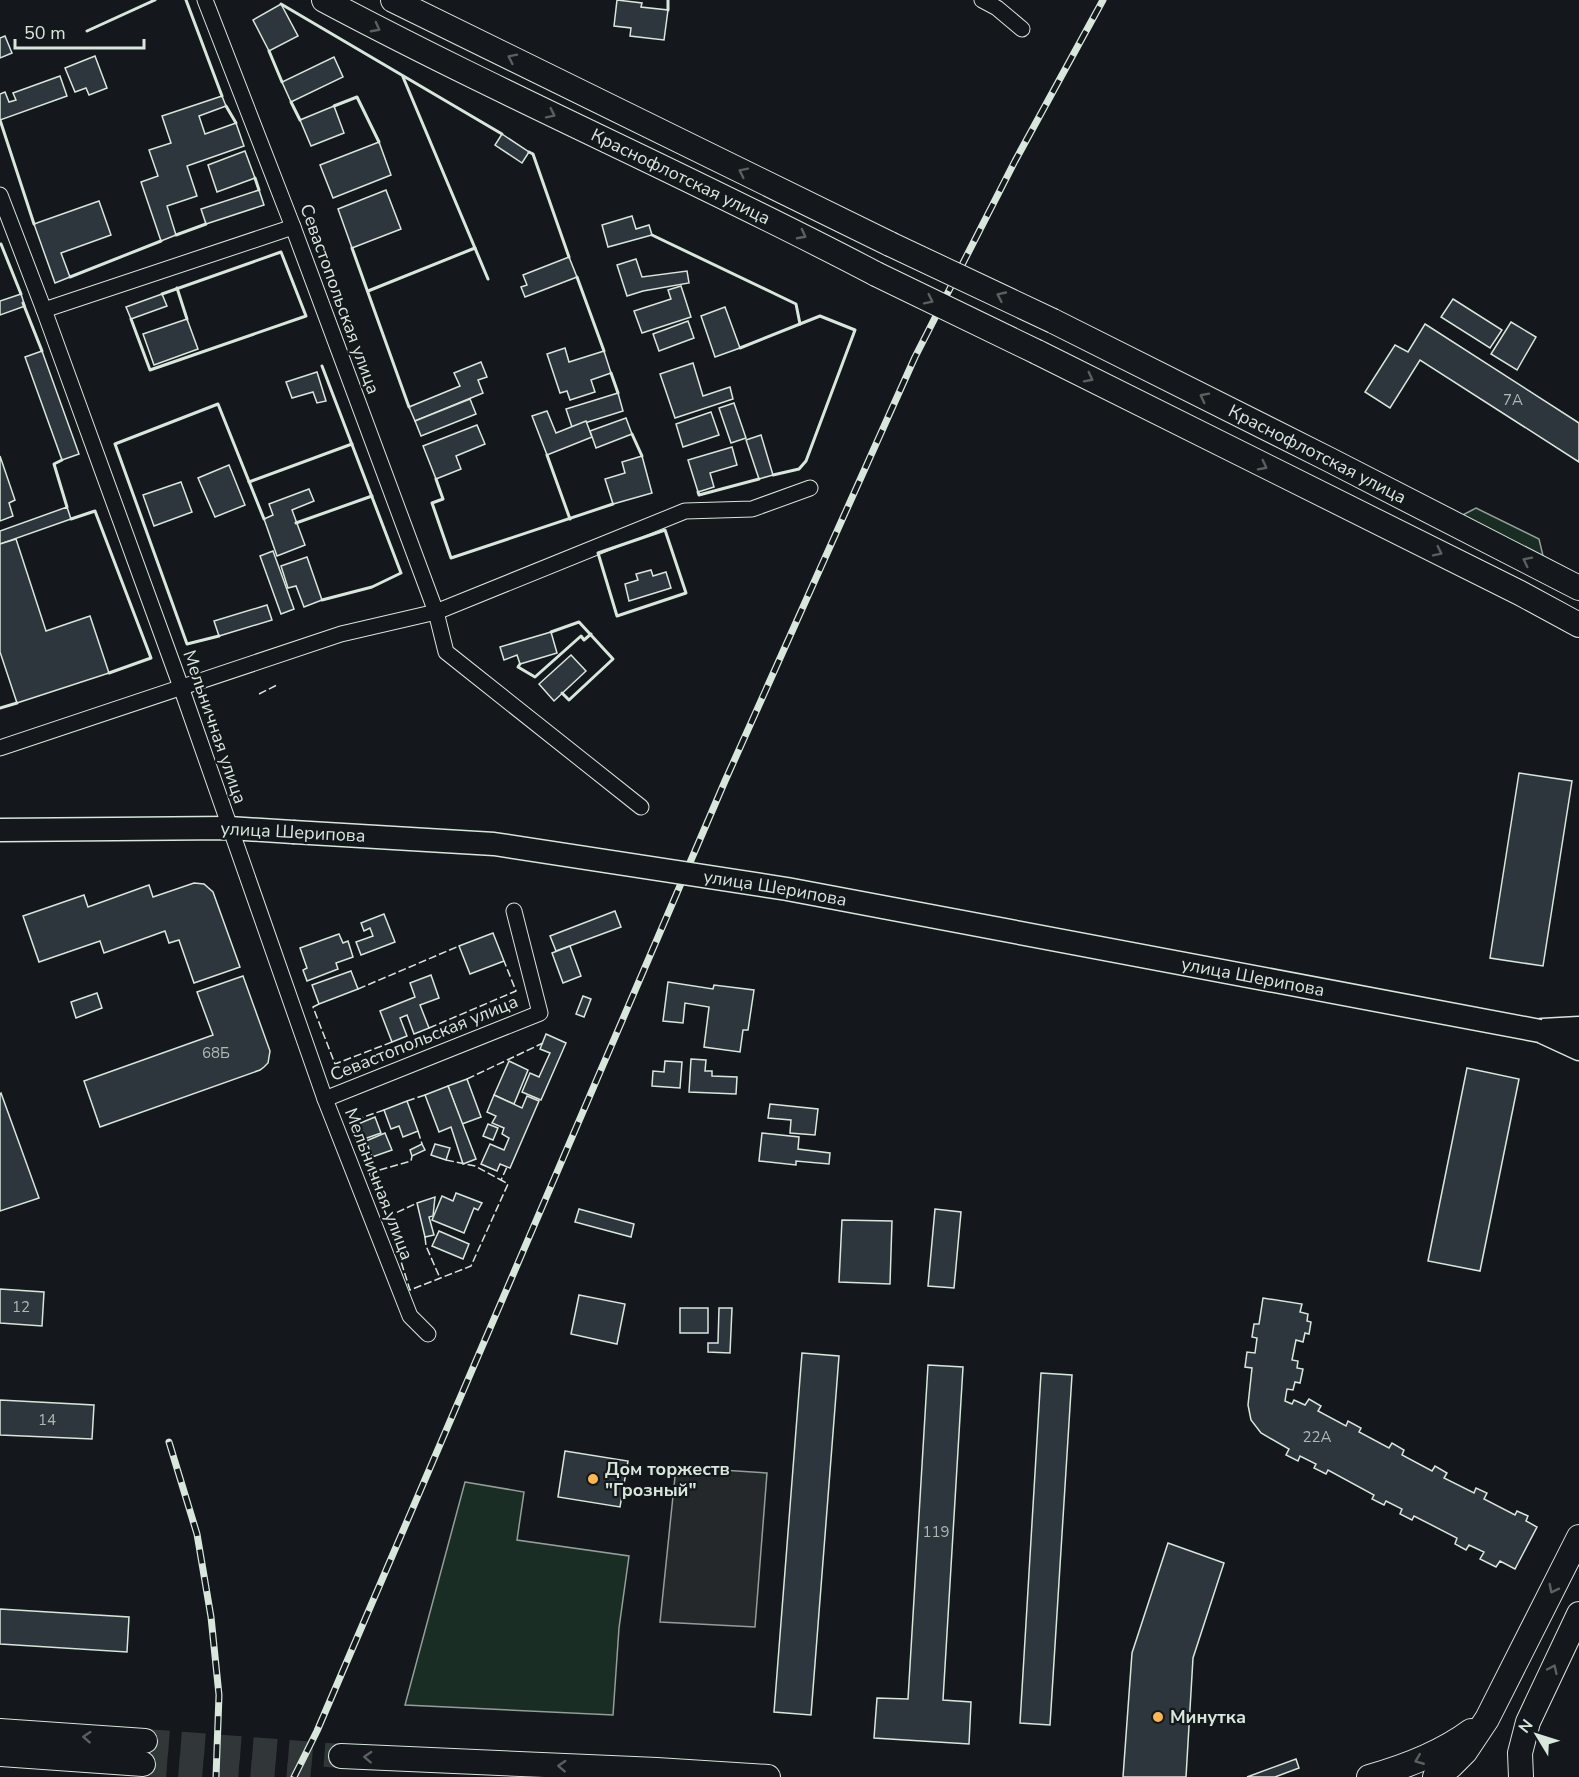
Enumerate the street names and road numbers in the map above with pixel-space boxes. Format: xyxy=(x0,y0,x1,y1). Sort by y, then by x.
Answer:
street label: Краснофлотская улица xyxy=(587,123,774,230)
street label: Севастопольская улица xyxy=(294,201,386,397)
street label: Краснофлотская улица xyxy=(1224,399,1410,509)
street label: Мельничная улица xyxy=(177,647,253,807)
street label: улица Шерипова xyxy=(220,816,366,848)
street label: улица Шерипова xyxy=(702,864,849,912)
street label: улица Шерипова xyxy=(1179,952,1327,1002)
street label: Севастопольская улица xyxy=(326,989,522,1087)
street label: Мельничная улица xyxy=(339,1105,419,1263)

